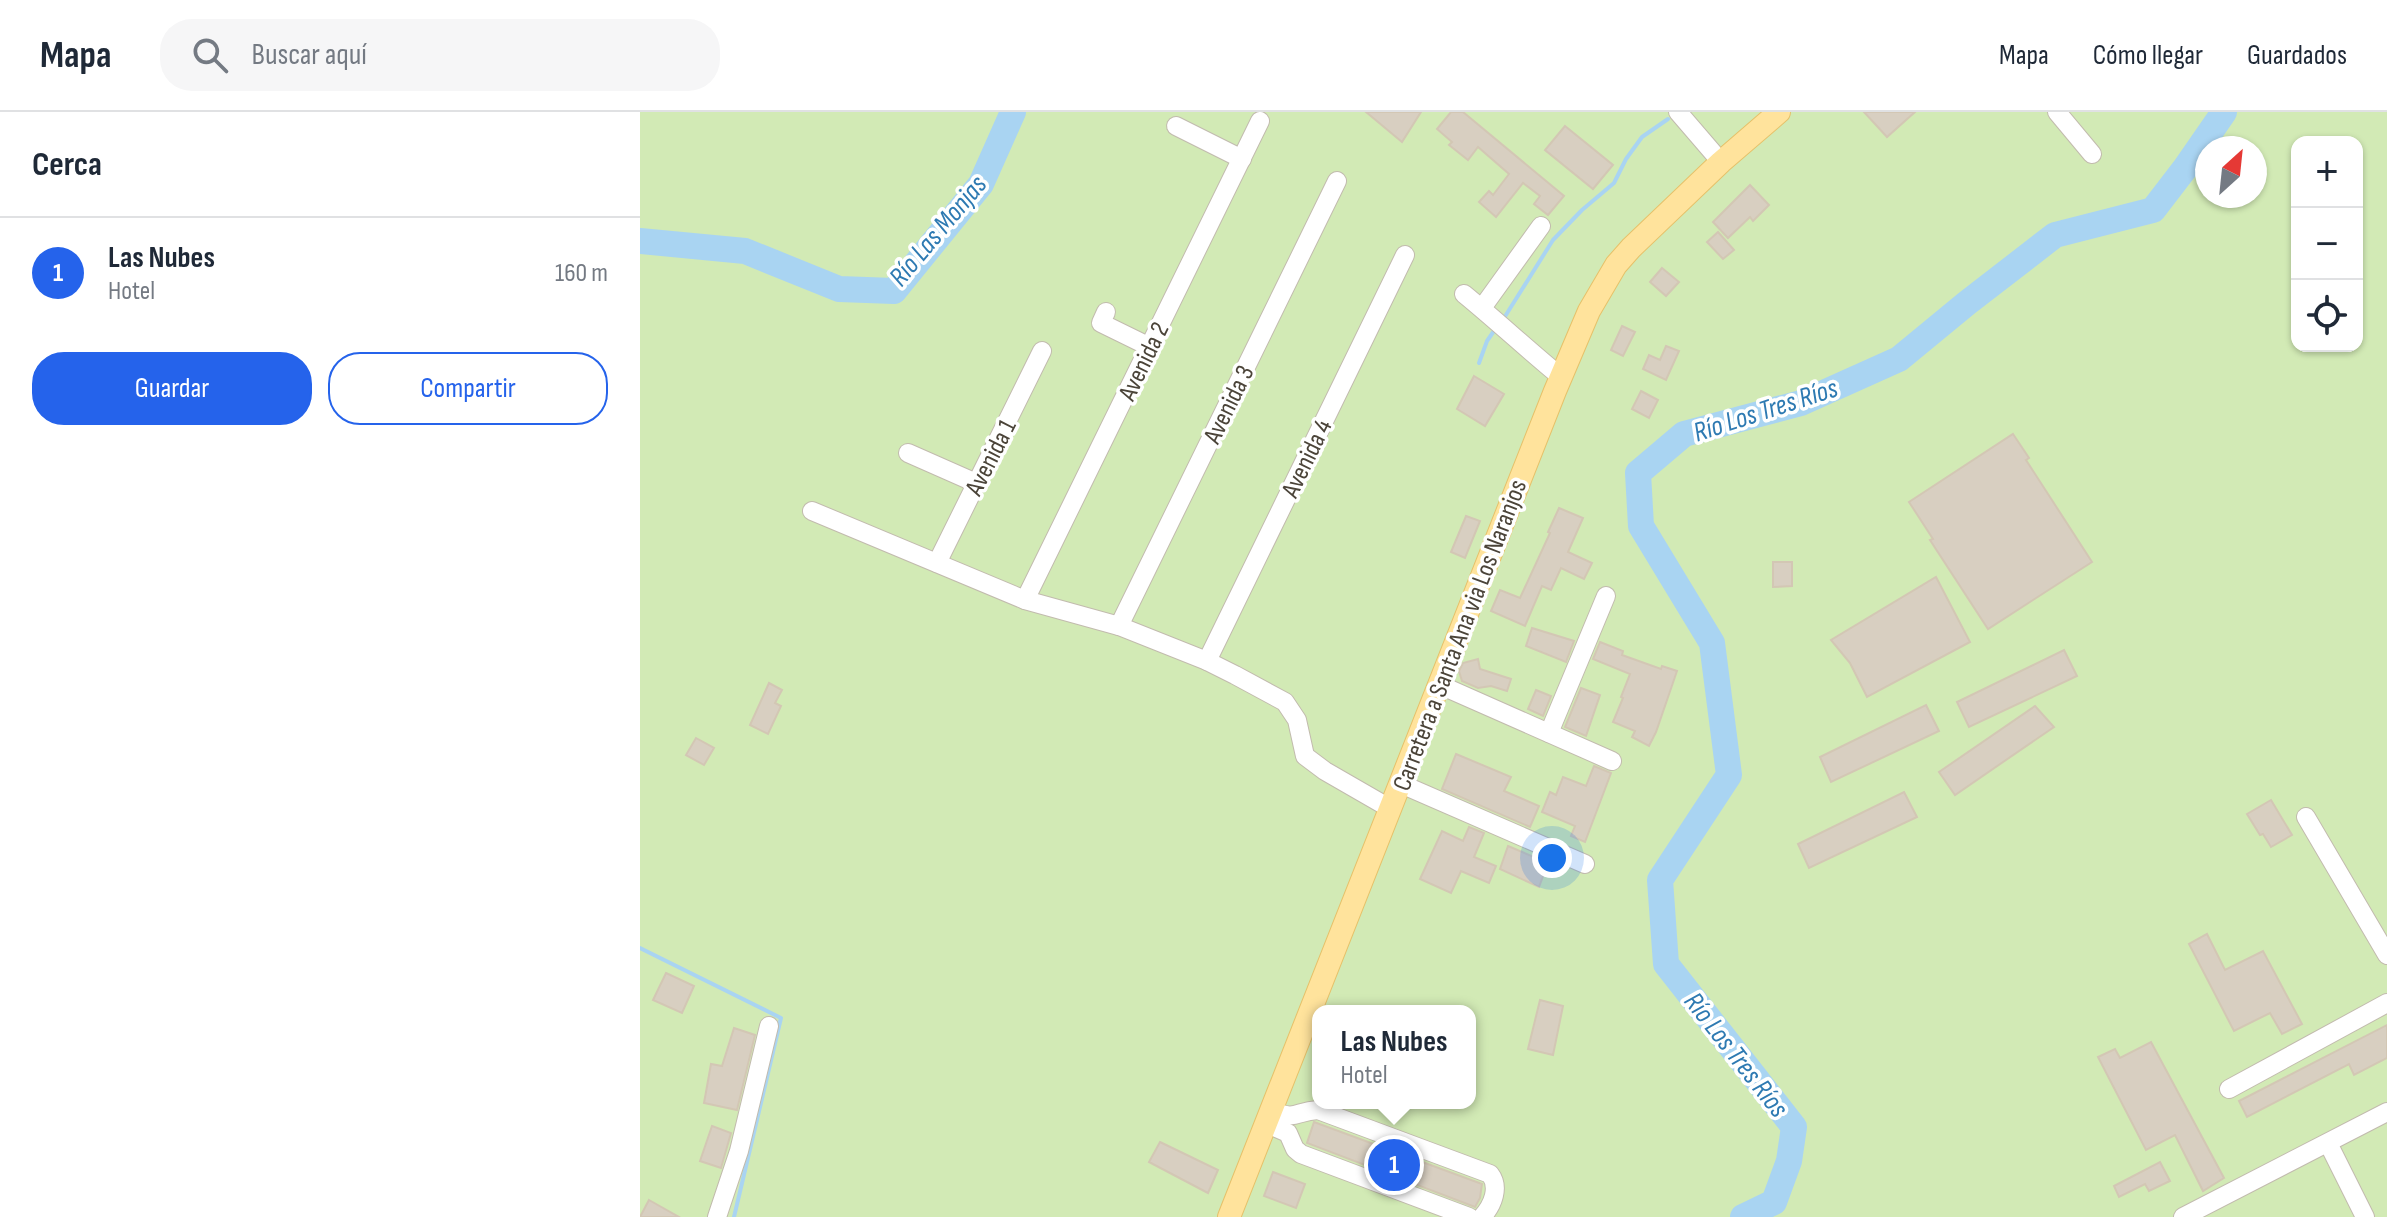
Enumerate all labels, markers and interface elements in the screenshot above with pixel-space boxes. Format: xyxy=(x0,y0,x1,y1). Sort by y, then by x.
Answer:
search box xyxy=(160,19,720,91)
text: Mapa xyxy=(40,33,112,78)
icon: search xyxy=(188,33,232,77)
text: Buscar aquí xyxy=(252,37,367,73)
text: Mapa xyxy=(1999,39,2049,72)
text: Cómo llegar xyxy=(2093,39,2203,72)
text: Guardados xyxy=(2247,39,2347,72)
north arrow xyxy=(2195,136,2267,208)
map controls xyxy=(2291,136,2363,352)
button: + xyxy=(2291,136,2363,208)
text: Cerca xyxy=(32,144,102,185)
water label: Río Las Monjas xyxy=(882,169,994,293)
button: − xyxy=(2291,208,2363,280)
text: Las Nubes xyxy=(108,240,215,276)
text: 1 xyxy=(53,258,63,289)
text: 160 m xyxy=(555,258,608,289)
text: Hotel xyxy=(108,276,155,307)
button: locate xyxy=(2291,280,2363,352)
street label: Avenida 2 xyxy=(1112,318,1176,407)
button: Guardar xyxy=(32,352,312,425)
button: Compartir xyxy=(328,352,608,425)
street label: Avenida 3 xyxy=(1197,361,1261,450)
water label: Río Los Tres Ríos xyxy=(1689,372,1842,449)
street label: Avenida 1 xyxy=(959,414,1024,502)
street label: Avenida 4 xyxy=(1275,414,1340,504)
street label: Carretera a Santa Ana via Los Naranjos xyxy=(1387,476,1534,795)
your location xyxy=(1532,838,1572,878)
water label: Río Los Tres Ríos xyxy=(1677,986,1795,1124)
popup xyxy=(1312,1005,1476,1109)
text: Las Nubes xyxy=(1341,1024,1447,1060)
text: Hotel xyxy=(1341,1060,1388,1091)
pin: 1 xyxy=(1368,1135,1420,1195)

